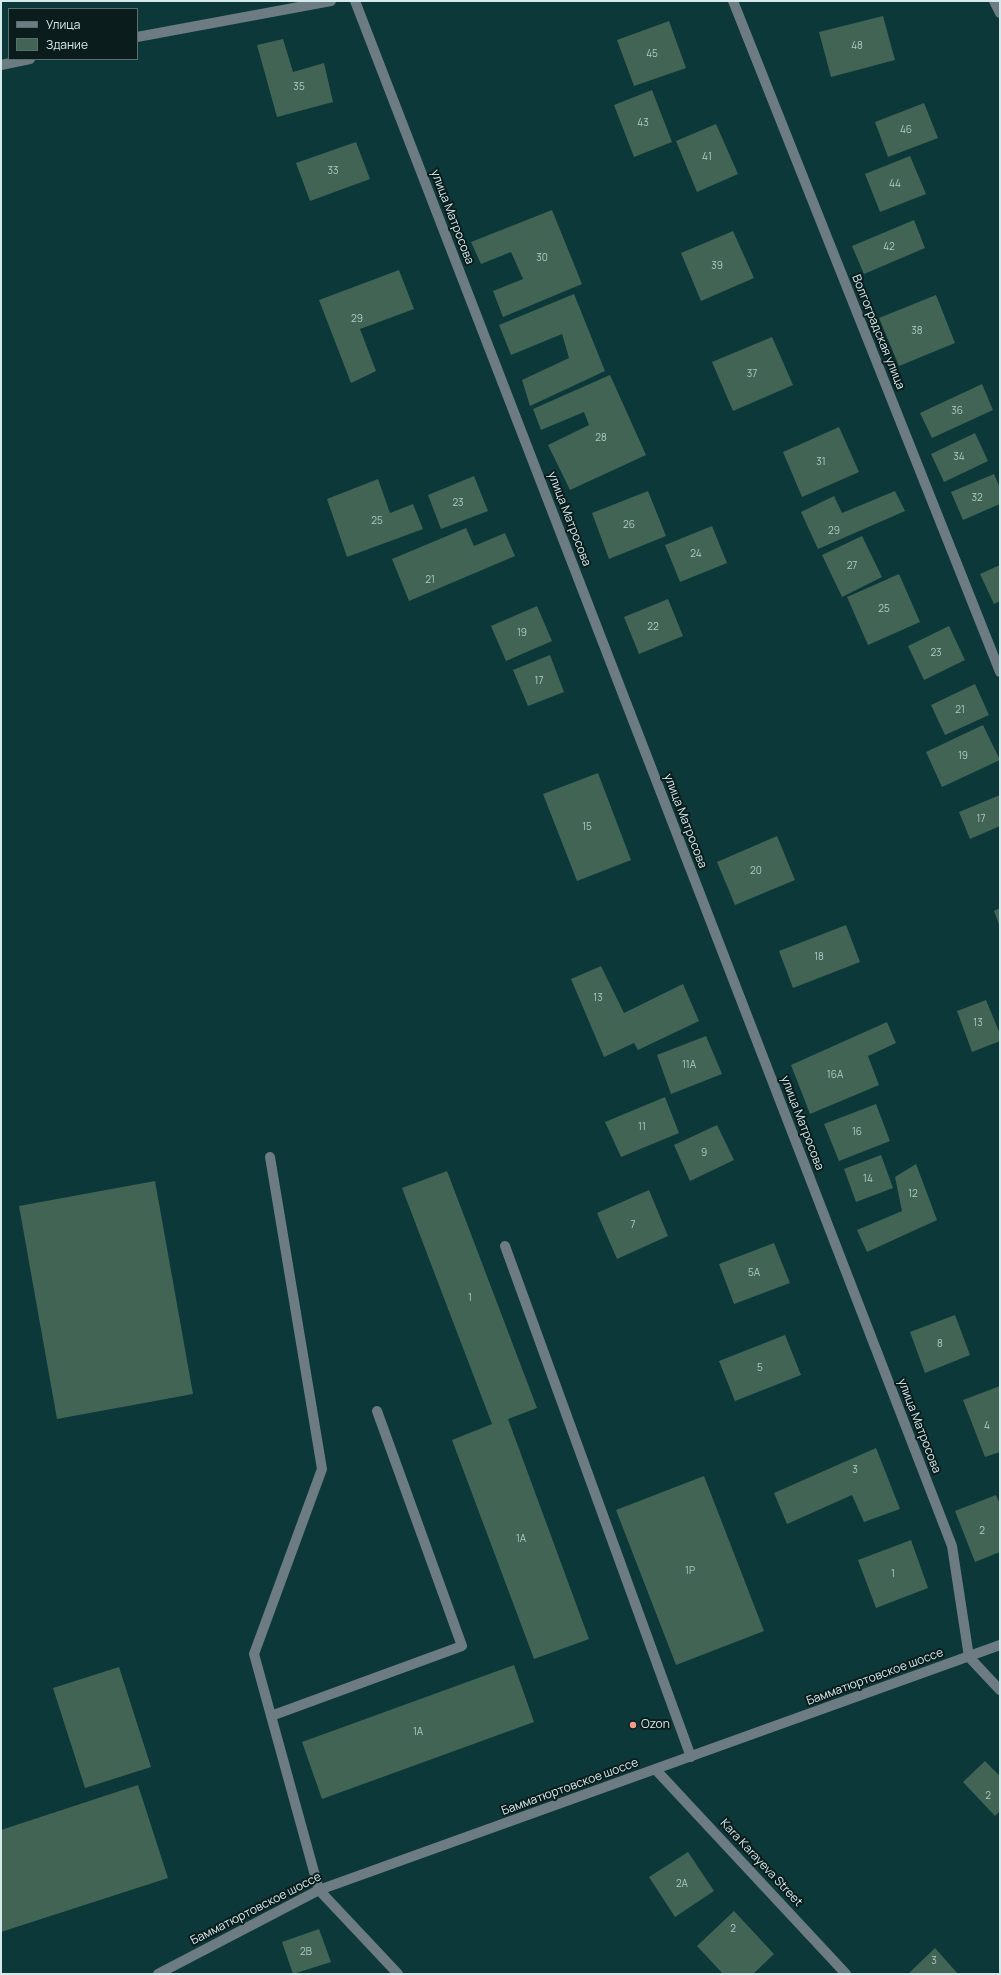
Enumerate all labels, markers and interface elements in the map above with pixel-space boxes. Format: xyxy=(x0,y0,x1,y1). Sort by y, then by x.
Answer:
legend xyxy=(8,8,138,60)
text: Улица xyxy=(46,16,80,33)
text: Здание xyxy=(46,36,88,53)
house number: 48 xyxy=(851,40,863,52)
house number: 45 xyxy=(646,48,658,60)
house number: 35 xyxy=(293,81,305,93)
house number: 43 xyxy=(637,117,649,129)
house number: 46 xyxy=(900,124,912,136)
house number: 41 xyxy=(702,151,712,163)
house number: 33 xyxy=(327,165,339,177)
street label: улица Матросова xyxy=(427,168,477,266)
house number: 44 xyxy=(889,178,901,190)
house number: 42 xyxy=(883,241,895,253)
house number: 30 xyxy=(536,252,548,264)
house number: 39 xyxy=(711,260,723,272)
street label: Волгоградская улица xyxy=(848,272,908,392)
house number: 29 xyxy=(351,313,363,325)
house number: 38 xyxy=(911,325,923,337)
house number: 37 xyxy=(747,368,757,380)
house number: 36 xyxy=(951,405,963,417)
house number: 28 xyxy=(595,432,607,444)
house number: 34 xyxy=(953,451,965,463)
house number: 31 xyxy=(816,456,826,468)
street label: улица Матросова xyxy=(544,470,594,568)
house number: 32 xyxy=(971,492,983,504)
house number: 23 xyxy=(452,497,464,509)
house number: 25 xyxy=(371,515,383,527)
house number: 26 xyxy=(623,519,635,531)
house number: 29 xyxy=(828,525,840,537)
house number: 24 xyxy=(690,548,702,560)
house number: 27 xyxy=(847,560,857,572)
house number: 21 xyxy=(425,574,435,586)
house number: 25 xyxy=(878,603,890,615)
house number: 22 xyxy=(647,621,659,633)
house number: 19 xyxy=(517,627,527,639)
house number: 23 xyxy=(930,647,942,659)
house number: 17 xyxy=(535,675,543,687)
house number: 21 xyxy=(955,704,965,716)
house number: 19 xyxy=(958,750,968,762)
street label: улица Матросова xyxy=(660,772,710,870)
house number: 17 xyxy=(977,813,985,825)
house number: 15 xyxy=(582,821,592,833)
house number: 20 xyxy=(750,865,762,877)
house number: 18 xyxy=(814,951,824,963)
house number: 13 xyxy=(593,992,603,1004)
house number: 13 xyxy=(973,1017,983,1029)
house number: 11А xyxy=(682,1059,696,1071)
house number: 16А xyxy=(827,1069,843,1081)
street label: улица Матросова xyxy=(777,1074,827,1172)
house number: 11 xyxy=(638,1121,646,1133)
house number: 16 xyxy=(852,1126,862,1138)
house number: 9 xyxy=(701,1147,707,1159)
house number: 14 xyxy=(863,1173,873,1185)
house number: 12 xyxy=(908,1188,918,1200)
house number: 7 xyxy=(630,1219,636,1231)
house number: 5А xyxy=(748,1267,760,1279)
house number: 1 xyxy=(468,1292,472,1304)
house number: 8 xyxy=(937,1338,943,1350)
house number: 5 xyxy=(757,1362,763,1374)
street label: улица Матросова xyxy=(894,1377,944,1475)
house number: 4 xyxy=(984,1420,990,1432)
house number: 3 xyxy=(852,1464,858,1476)
house number: 2 xyxy=(979,1525,985,1537)
house number: 1А xyxy=(516,1533,526,1545)
house number: 1Р xyxy=(685,1565,695,1577)
house number: 1 xyxy=(891,1568,895,1580)
street label: Бамматюртовское шоссе xyxy=(805,1646,945,1708)
place label: Ozon xyxy=(641,1718,670,1732)
marker: Ozon xyxy=(628,1720,638,1730)
house number: 1А xyxy=(413,1726,423,1738)
street label: Бамматюртовское шоссе xyxy=(500,1756,640,1818)
house number: 2 xyxy=(985,1790,991,1802)
street label: Kara Karayeva Street xyxy=(717,1816,805,1910)
street label: Бамматюртовское шоссе xyxy=(188,1870,324,1948)
house number: 2А xyxy=(676,1878,688,1890)
house number: 2 xyxy=(730,1923,736,1935)
house number: 2В xyxy=(300,1946,312,1958)
house number: 3 xyxy=(931,1955,937,1967)

